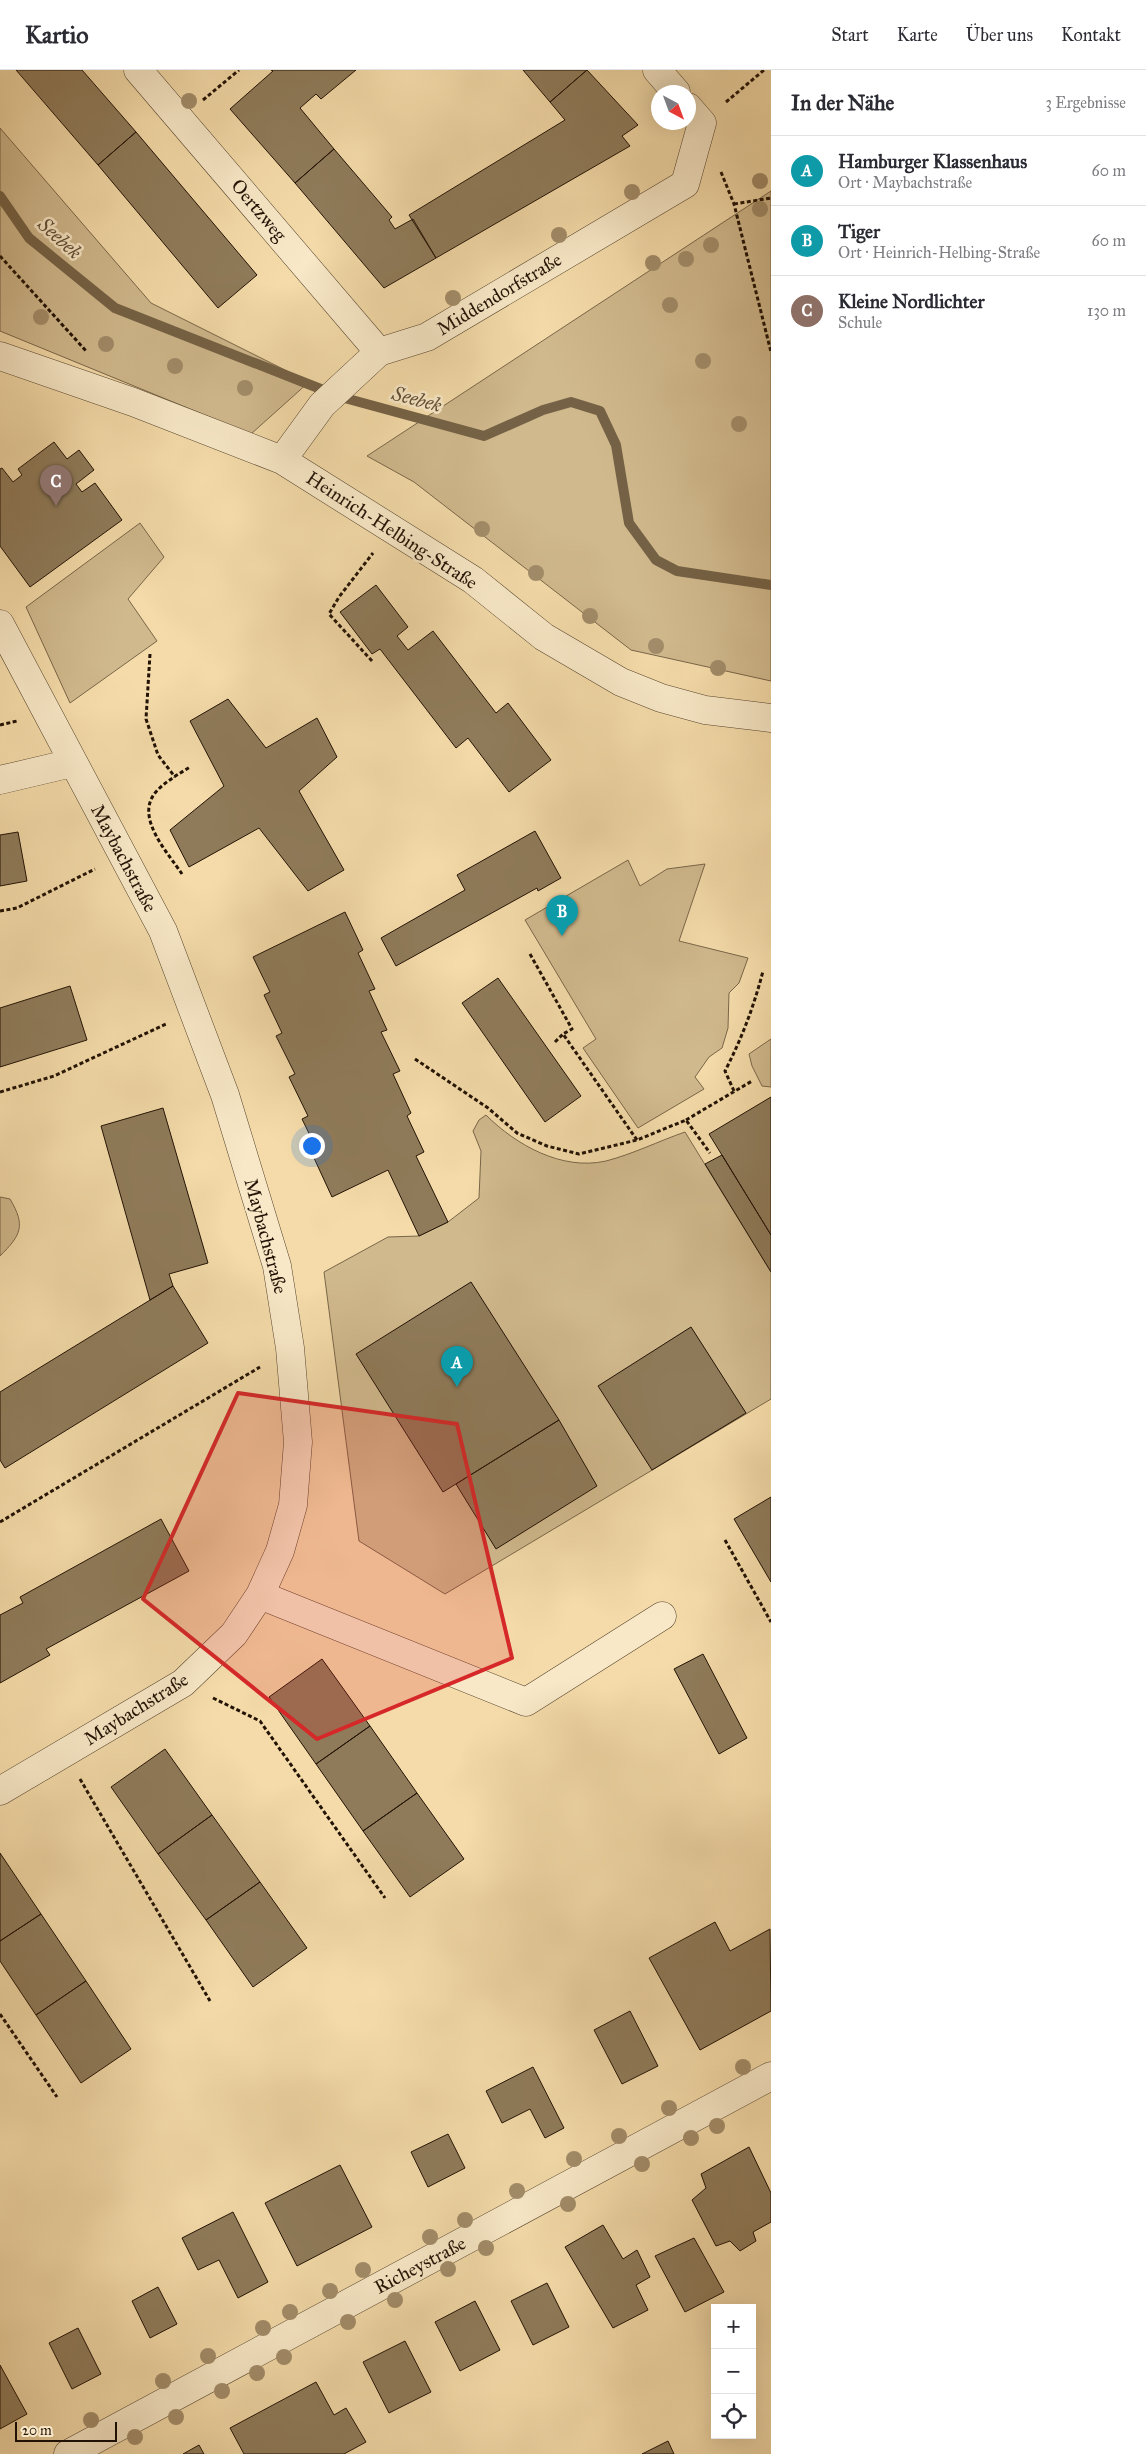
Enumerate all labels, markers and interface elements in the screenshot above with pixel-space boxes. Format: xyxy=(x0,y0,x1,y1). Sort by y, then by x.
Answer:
text: Kartio xyxy=(25,20,88,50)
text: Start xyxy=(831,24,869,46)
text: Karte xyxy=(897,24,938,46)
text: Über uns xyxy=(966,24,1033,46)
text: Kontakt xyxy=(1061,24,1121,46)
north arrow xyxy=(651,85,696,130)
text: In der Nähe xyxy=(791,90,894,116)
text: 3 Ergebnisse xyxy=(1045,93,1126,112)
text: Hamburger Klassenhaus xyxy=(838,150,1027,173)
text: A xyxy=(802,161,812,180)
text: 60 m xyxy=(1092,161,1126,180)
text: Ort · Maybachstraße xyxy=(838,173,972,192)
street label: Oertzweg xyxy=(226,174,292,247)
water label: Seebek xyxy=(32,211,87,264)
text: Tiger xyxy=(838,220,880,243)
text: B xyxy=(802,231,812,250)
text: 60 m xyxy=(1092,231,1126,250)
text: Ort · Heinrich-Helbing-Straße xyxy=(838,243,1040,262)
street label: Middendorfstraße xyxy=(433,248,566,340)
text: Kleine Nordlichter xyxy=(838,290,985,313)
text: C xyxy=(802,301,812,320)
text: 130 m xyxy=(1087,301,1126,320)
text: Schule xyxy=(838,313,882,332)
water label: Seebek xyxy=(388,381,445,417)
pin: C xyxy=(40,465,72,506)
street label: Heinrich-Helbing-Straße xyxy=(302,466,482,595)
street label: Maybachstraße xyxy=(86,800,162,916)
pin: B xyxy=(546,895,578,936)
your location xyxy=(299,1133,325,1159)
street label: Maybachstraße xyxy=(240,1176,292,1296)
pin: A xyxy=(441,1346,473,1387)
street label: Maybachstraße xyxy=(80,1668,192,1750)
street label: Richeystraße xyxy=(370,2231,470,2299)
map controls xyxy=(711,2304,756,2439)
button: + xyxy=(711,2304,756,2349)
button: − xyxy=(711,2349,756,2394)
button: locate xyxy=(711,2394,756,2439)
scale bar xyxy=(15,2419,118,2442)
text: 20 m xyxy=(22,2422,52,2439)

